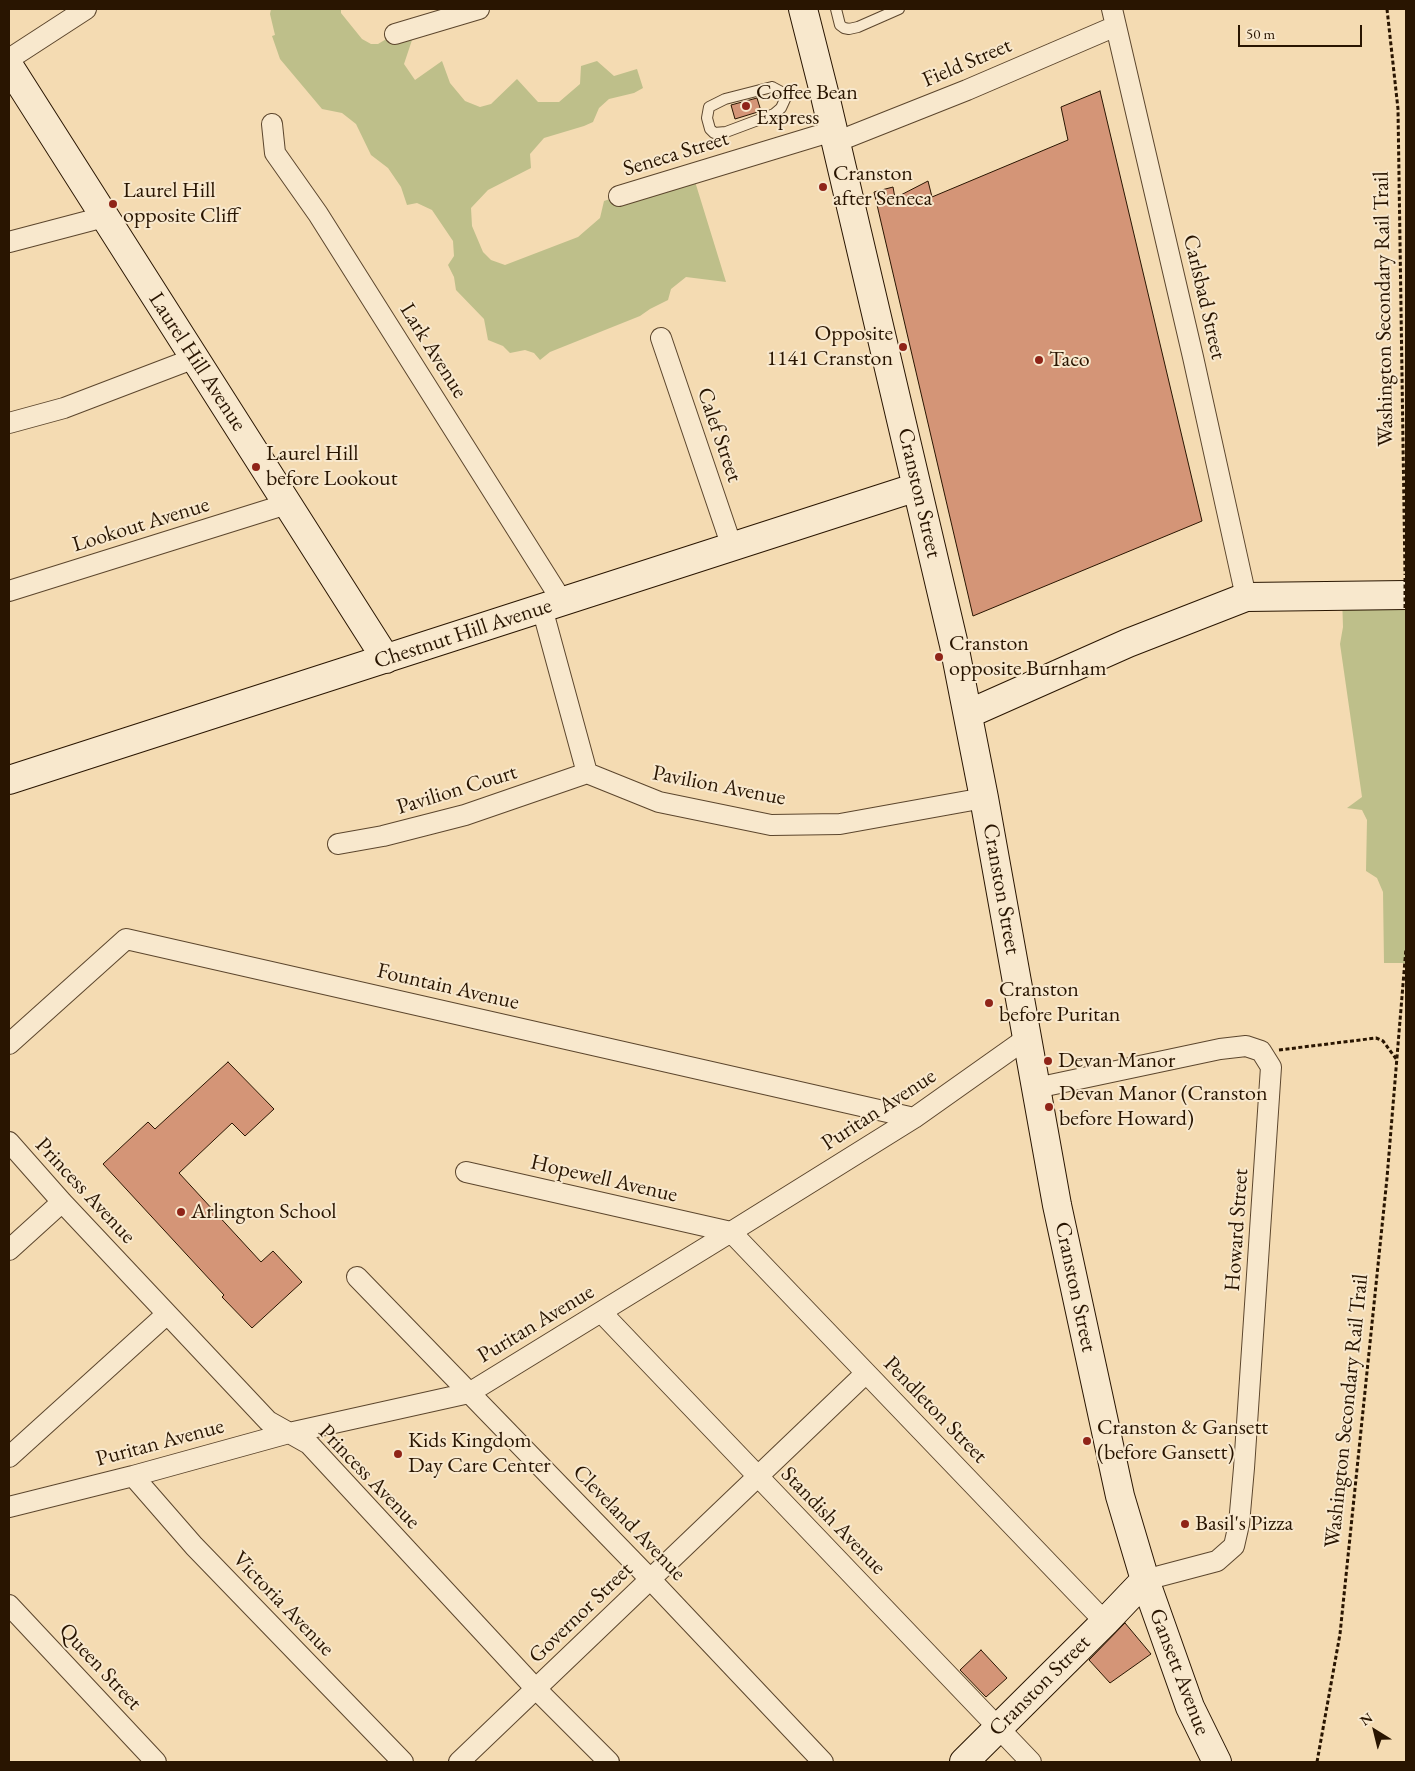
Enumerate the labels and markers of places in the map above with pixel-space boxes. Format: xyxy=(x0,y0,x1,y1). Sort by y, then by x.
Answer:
place label: Coffee Bean Express xyxy=(756,80,858,132)
marker: Coffee Bean Express xyxy=(740,100,752,112)
place label: Cranston after Seneca xyxy=(833,161,932,212)
place label: Laurel Hill opposite Cliff xyxy=(123,178,239,230)
marker: Cranston after Seneca xyxy=(817,181,829,193)
marker: Laurel Hill opposite Cliff xyxy=(107,198,119,210)
place label: Opposite 1141 Cranston xyxy=(766,321,893,372)
marker: Opposite 1141 Cranston xyxy=(897,341,909,353)
place label: Taco xyxy=(1049,347,1090,373)
marker: Taco xyxy=(1033,354,1045,366)
place label: Laurel Hill before Lookout xyxy=(266,441,398,492)
marker: Laurel Hill before Lookout xyxy=(250,461,262,473)
place label: Cranston opposite Burnham xyxy=(949,631,1107,682)
marker: Cranston opposite Burnham xyxy=(933,651,945,663)
place label: Cranston before Puritan xyxy=(999,977,1120,1028)
marker: Cranston before Puritan xyxy=(983,997,995,1009)
place label: Devan Manor xyxy=(1058,1048,1175,1074)
marker: Devan Manor xyxy=(1042,1055,1054,1067)
place label: Devan Manor (Cranston before Howard) xyxy=(1059,1081,1267,1132)
marker: Devan Manor (Cranston before Howard) xyxy=(1043,1101,1055,1113)
place label: Arlington School xyxy=(191,1199,336,1225)
marker: Arlington School xyxy=(175,1206,187,1218)
place label: Cranston & Gansett (before Gansett) xyxy=(1097,1415,1268,1466)
place label: Kids Kingdom Day Care Center xyxy=(408,1428,551,1480)
marker: Cranston & Gansett (before Gansett) xyxy=(1081,1435,1093,1447)
marker: Kids Kingdom Day Care Center xyxy=(392,1448,404,1460)
place label: Basil's Pizza xyxy=(1195,1511,1293,1537)
marker: Basil's Pizza xyxy=(1179,1518,1191,1530)

